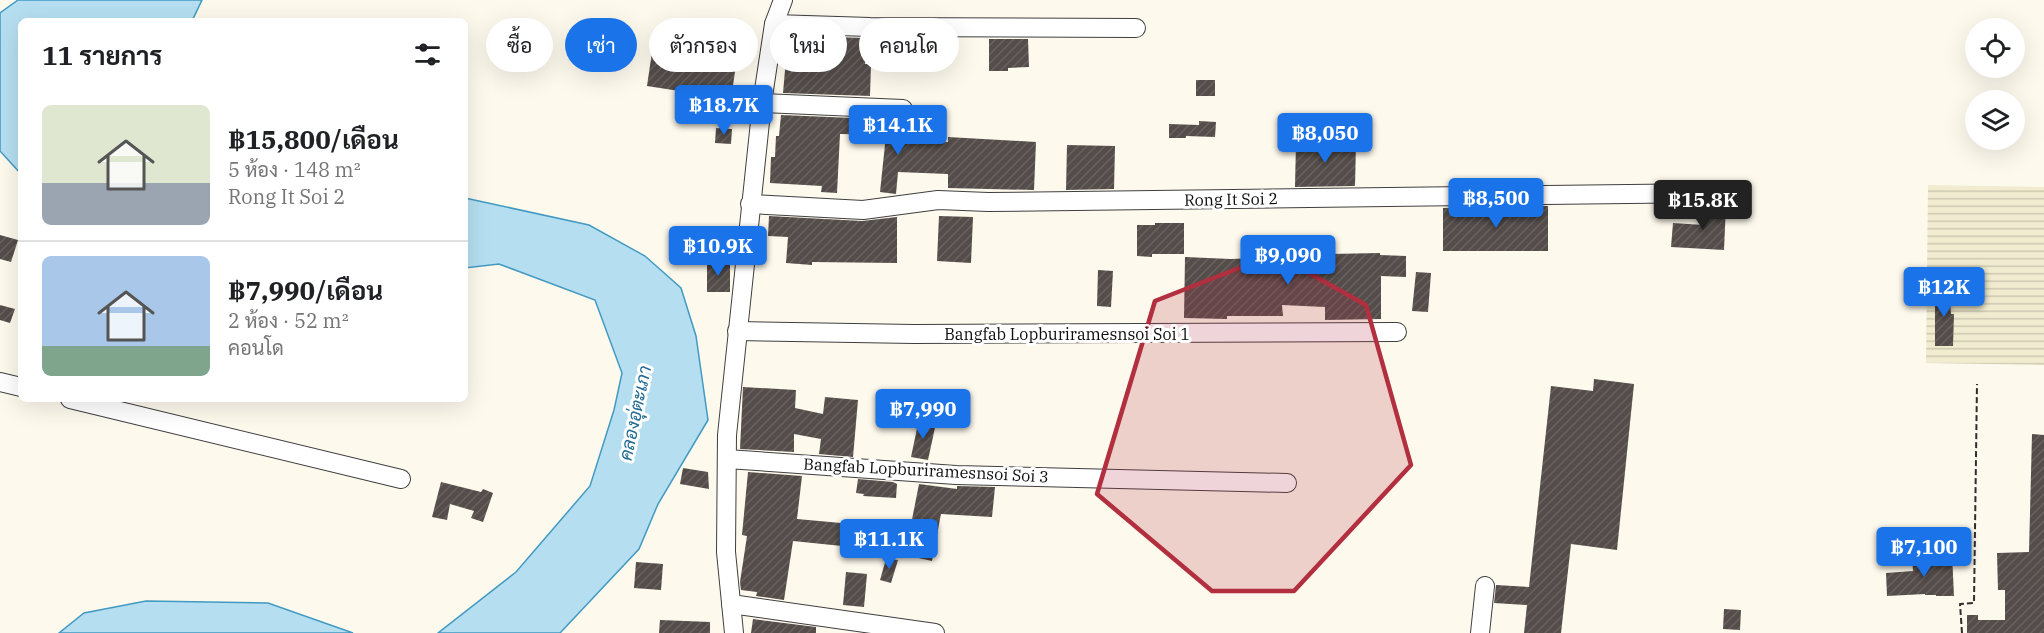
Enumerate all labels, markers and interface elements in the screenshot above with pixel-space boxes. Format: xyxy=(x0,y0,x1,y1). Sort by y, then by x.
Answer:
chip: ซื้อ xyxy=(486,18,553,72)
chip: เช่า xyxy=(565,18,637,72)
chip: ตัวกรอง xyxy=(649,18,758,72)
chip: ใหม่ xyxy=(770,18,847,72)
chip: คอนโด xyxy=(859,18,959,72)
map controls xyxy=(1965,18,2025,150)
button: locate xyxy=(1965,18,2025,78)
text: 11 รายการ xyxy=(42,38,162,72)
icon: filters xyxy=(411,38,444,71)
pin: ฿18.7K xyxy=(675,85,773,136)
button: layers xyxy=(1965,90,2025,150)
text: ฿18.7K xyxy=(689,91,759,118)
pin: ฿14.1K xyxy=(849,105,947,156)
text: ฿14.1K xyxy=(863,111,933,138)
pin: ฿8,050 xyxy=(1276,113,1374,164)
text: ฿8,050 xyxy=(1291,119,1359,146)
text: ฿15,800/เดือน xyxy=(228,122,399,156)
icon: home xyxy=(90,129,162,201)
text: 5 ห้อง · 148 m² xyxy=(228,156,361,183)
pin: ฿8,500 xyxy=(1447,178,1545,229)
pin: ฿15.8K xyxy=(1654,180,1752,231)
text: Rong It Soi 2 xyxy=(228,183,345,210)
text: ฿8,500 xyxy=(1462,184,1530,211)
text: ฿15.8K xyxy=(1668,186,1738,213)
street label: Rong It Soi 2 xyxy=(1184,188,1278,210)
pin: ฿10.9K xyxy=(669,226,767,277)
text: ฿10.9K xyxy=(683,232,753,259)
pin: ฿9,090 xyxy=(1239,235,1337,286)
text: ฿9,090 xyxy=(1254,241,1322,268)
pin: ฿12K xyxy=(1908,267,1980,318)
text: ฿7,990/เดือน xyxy=(228,273,383,307)
text: ฿12K xyxy=(1918,273,1970,300)
icon: home xyxy=(90,280,162,352)
text: 2 ห้อง · 52 m² xyxy=(228,307,349,334)
street label: Bangfab Lopburiramesnsoi Soi 1 xyxy=(944,324,1190,344)
text: คอนโด xyxy=(228,334,284,361)
water label: คลองอุ่ตะเภา xyxy=(614,363,657,463)
pin: ฿7,990 xyxy=(874,389,972,440)
text: ฿7,990 xyxy=(889,395,957,422)
street label: Bangfab Lopburiramesnsoi Soi 3 xyxy=(803,454,1049,486)
pin: ฿11.1K xyxy=(840,519,938,570)
text: ฿11.1K xyxy=(854,525,924,552)
pin: ฿7,100 xyxy=(1875,527,1973,578)
text: ฿7,100 xyxy=(1890,533,1958,560)

